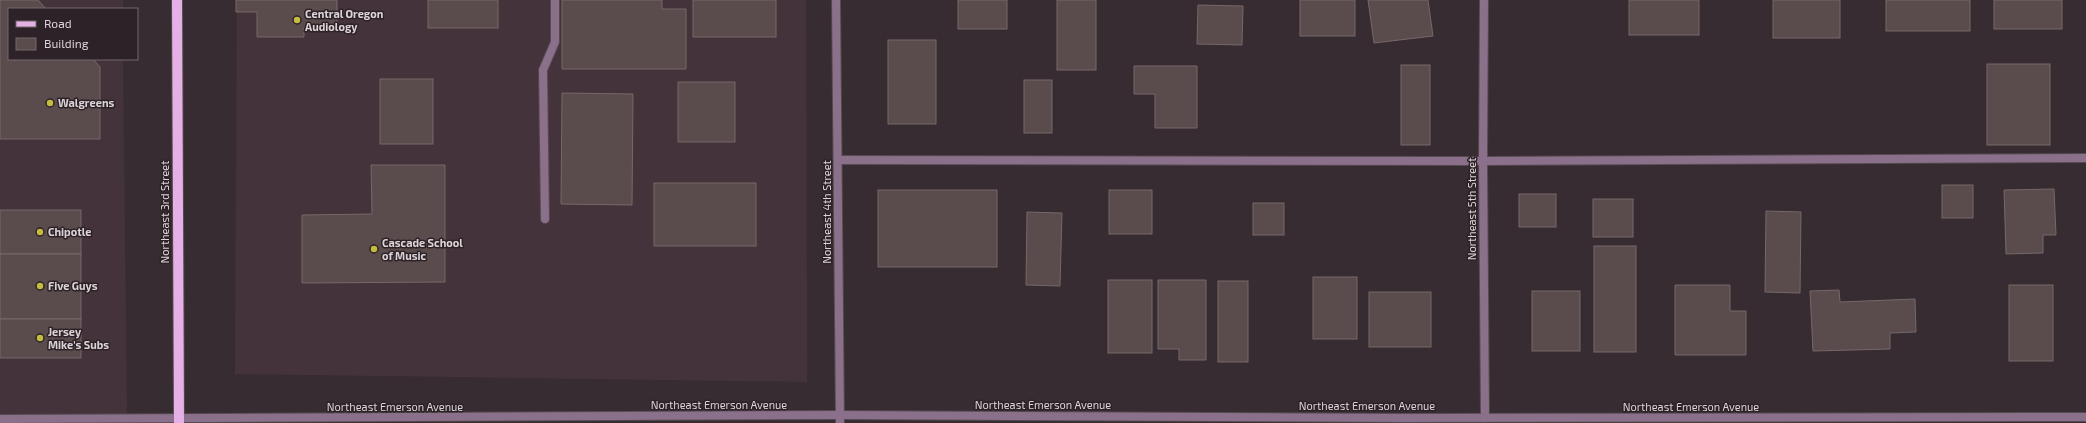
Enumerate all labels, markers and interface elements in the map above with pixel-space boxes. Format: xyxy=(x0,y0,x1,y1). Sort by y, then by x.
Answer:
place label: Central Oregon Audiology xyxy=(305,7,383,34)
legend xyxy=(8,8,138,60)
marker: Central Oregon Audiology xyxy=(292,15,302,25)
text: Road xyxy=(44,16,72,30)
text: Building xyxy=(44,36,89,50)
place label: Walgreens xyxy=(58,96,114,109)
marker: Walgreens xyxy=(45,98,55,108)
street label: Northeast 5th Street xyxy=(1465,158,1478,260)
street label: Northeast 4th Street xyxy=(820,160,833,264)
street label: Northeast 3rd Street xyxy=(158,161,171,263)
place label: Chipotle xyxy=(48,225,92,238)
marker: Chipotle xyxy=(35,227,45,237)
place label: Cascade School of Music xyxy=(382,236,463,262)
marker: Cascade School of Music xyxy=(369,244,379,254)
place label: Five Guys xyxy=(48,279,98,293)
marker: Five Guys xyxy=(35,281,45,291)
place label: Jersey Mike's Subs xyxy=(48,325,109,351)
marker: Jersey Mike's Subs xyxy=(35,333,45,343)
street label: Northeast Emerson Avenue xyxy=(651,398,787,411)
street label: Northeast Emerson Avenue xyxy=(975,398,1111,411)
street label: Northeast Emerson Avenue xyxy=(1299,399,1435,412)
street label: Northeast Emerson Avenue xyxy=(327,400,463,413)
street label: Northeast Emerson Avenue xyxy=(1623,400,1759,413)

